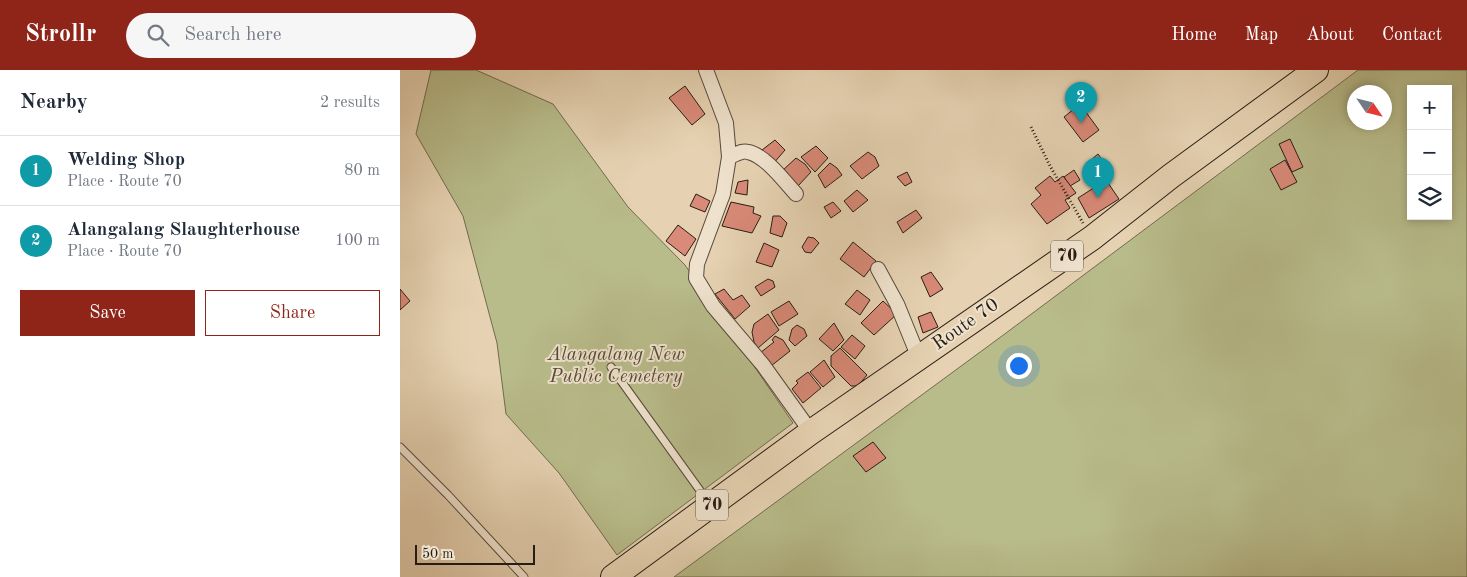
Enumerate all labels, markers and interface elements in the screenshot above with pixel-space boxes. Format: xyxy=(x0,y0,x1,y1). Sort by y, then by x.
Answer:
search box xyxy=(126,13,476,58)
icon: search xyxy=(144,21,172,49)
text: Strollr xyxy=(25,23,96,47)
text: Search here xyxy=(184,26,282,45)
text: Home xyxy=(1171,26,1217,44)
text: Map xyxy=(1245,26,1278,44)
text: About xyxy=(1306,26,1354,44)
text: Contact xyxy=(1382,26,1442,44)
pin: 2 xyxy=(1065,82,1097,123)
north arrow xyxy=(1347,85,1392,130)
map controls xyxy=(1407,85,1452,220)
button: + xyxy=(1407,85,1452,130)
text: Nearby xyxy=(20,92,88,113)
text: 2 results xyxy=(320,95,380,111)
button: − xyxy=(1407,130,1452,175)
text: Welding Shop xyxy=(67,151,185,170)
pin: 1 xyxy=(1082,157,1114,198)
text: 1 xyxy=(31,163,41,179)
text: 80 m xyxy=(344,163,380,179)
text: Place · Route 70 xyxy=(67,174,182,190)
button: layers xyxy=(1407,175,1452,220)
text: Alangalang Slaughterhouse xyxy=(67,221,300,240)
text: 2 xyxy=(31,233,41,249)
text: 100 m xyxy=(335,233,380,249)
road number: 70 xyxy=(1051,240,1083,272)
text: Place · Route 70 xyxy=(67,244,182,260)
button: Save xyxy=(20,290,195,336)
button: Share xyxy=(205,290,380,336)
street label: Route 70 xyxy=(929,295,1003,355)
park label: Alangalang New Public Cemetery xyxy=(546,346,685,387)
your location xyxy=(1006,353,1032,379)
road number: 70 xyxy=(696,490,728,520)
scale bar xyxy=(415,542,535,565)
text: 50 m xyxy=(422,547,453,561)

